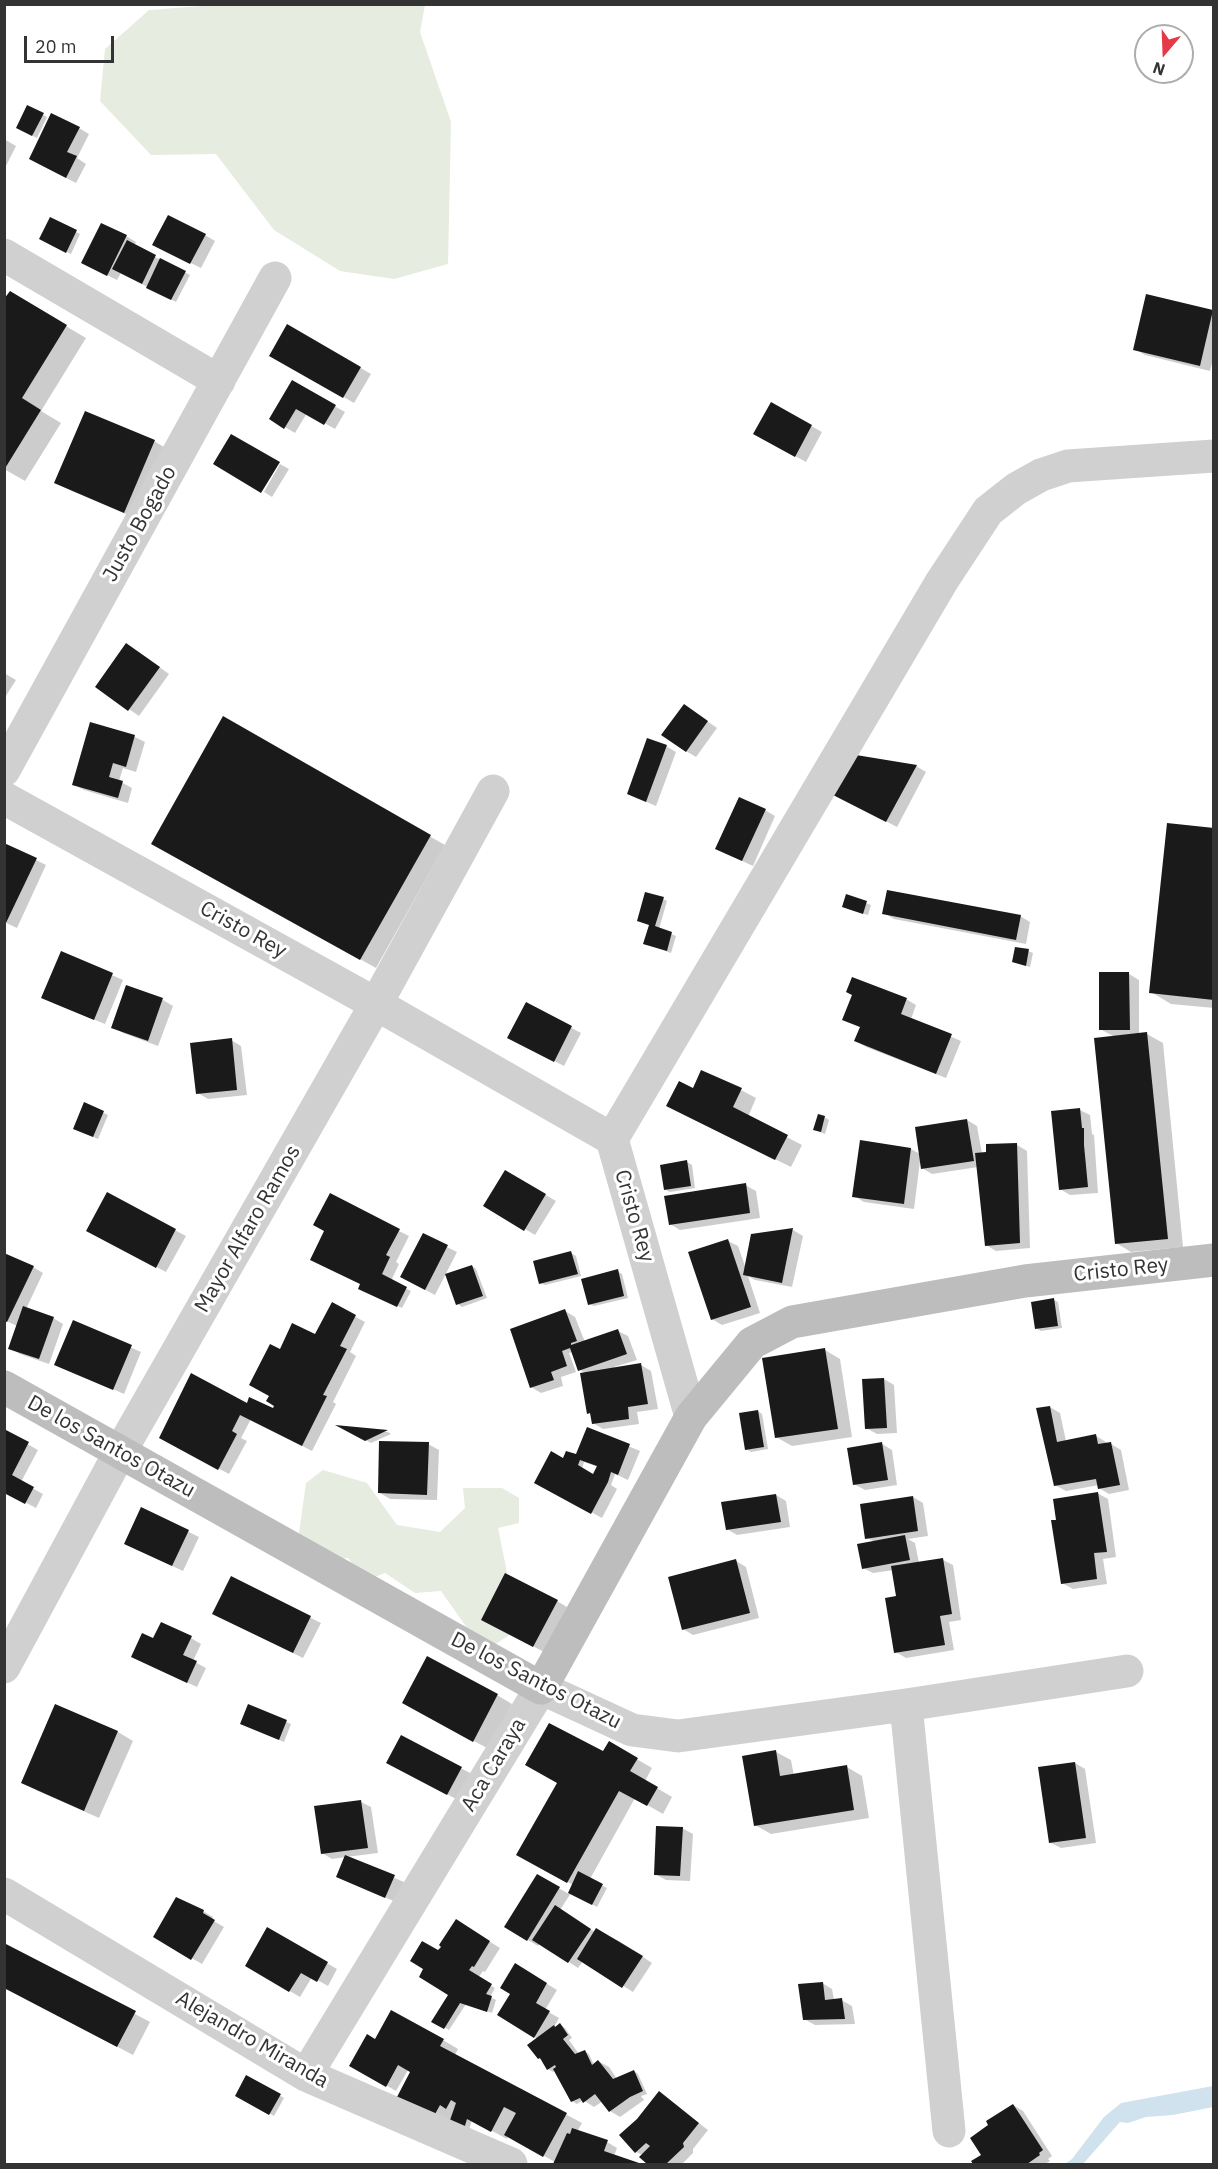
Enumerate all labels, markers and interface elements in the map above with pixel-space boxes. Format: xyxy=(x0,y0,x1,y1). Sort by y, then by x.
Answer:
scale bar xyxy=(27,24,117,62)
north arrow xyxy=(1134,24,1194,84)
text: 20 m xyxy=(35,35,77,58)
text: N xyxy=(1150,58,1168,80)
street label: Justo Bogado xyxy=(98,462,182,586)
street label: Cristo Rey xyxy=(195,896,291,964)
street label: Mayor Alfaro Ramos xyxy=(190,1141,306,1317)
street label: Cristo Rey xyxy=(609,1167,659,1265)
street label: Cristo Rey xyxy=(1072,1252,1170,1288)
street label: De los Santos Otazu xyxy=(23,1390,199,1504)
street label: De los Santos Otazu xyxy=(447,1627,625,1735)
street label: Aca Caraya xyxy=(456,1714,532,1816)
street label: Alejandro Miranda xyxy=(171,1986,333,2094)

